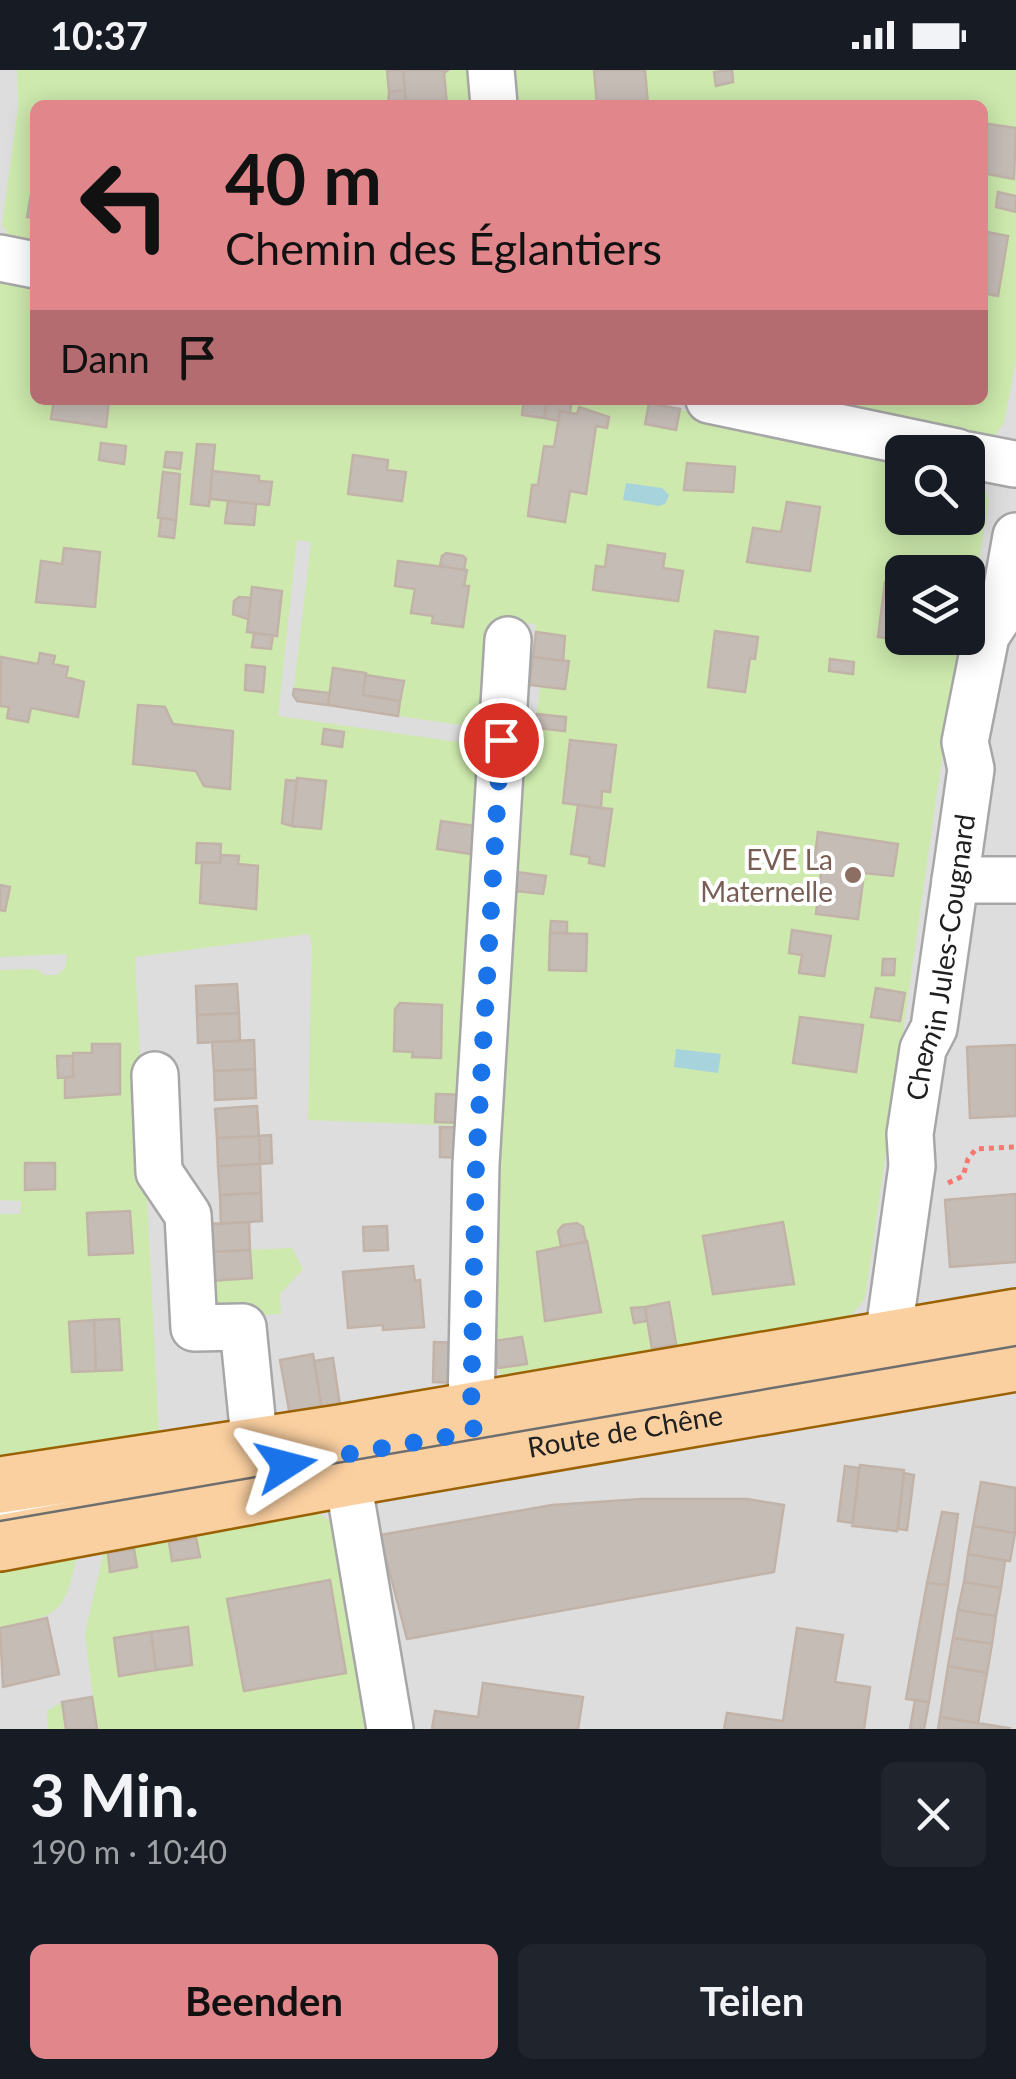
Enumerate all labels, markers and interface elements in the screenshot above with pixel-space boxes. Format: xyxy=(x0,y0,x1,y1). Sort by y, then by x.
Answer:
text: 10:37 xyxy=(50,12,148,58)
text: 40 m xyxy=(225,136,382,220)
icon: left xyxy=(60,140,190,270)
text: Chemin des Églantiers xyxy=(225,221,662,275)
icon: arrive xyxy=(170,330,225,385)
text: Dann xyxy=(60,335,150,381)
map controls xyxy=(885,435,985,655)
button: search xyxy=(885,435,985,535)
button: layers xyxy=(885,555,985,655)
pin xyxy=(459,698,544,783)
icon: arrive xyxy=(474,713,529,768)
street label: Chemin Jules-Cougnard xyxy=(898,812,981,1103)
place label: EVE La Maternelle xyxy=(700,842,833,908)
marker: EVE La Maternelle xyxy=(842,864,864,886)
street label: Route de Chêne xyxy=(525,1397,725,1464)
position arrow xyxy=(234,1413,338,1517)
text: 3 Min. xyxy=(30,1758,199,1830)
button: close xyxy=(881,1762,986,1867)
text: 190 m · 10:40 xyxy=(30,1832,227,1871)
button: Beenden xyxy=(30,1944,498,2059)
button: Teilen xyxy=(518,1944,986,2059)

